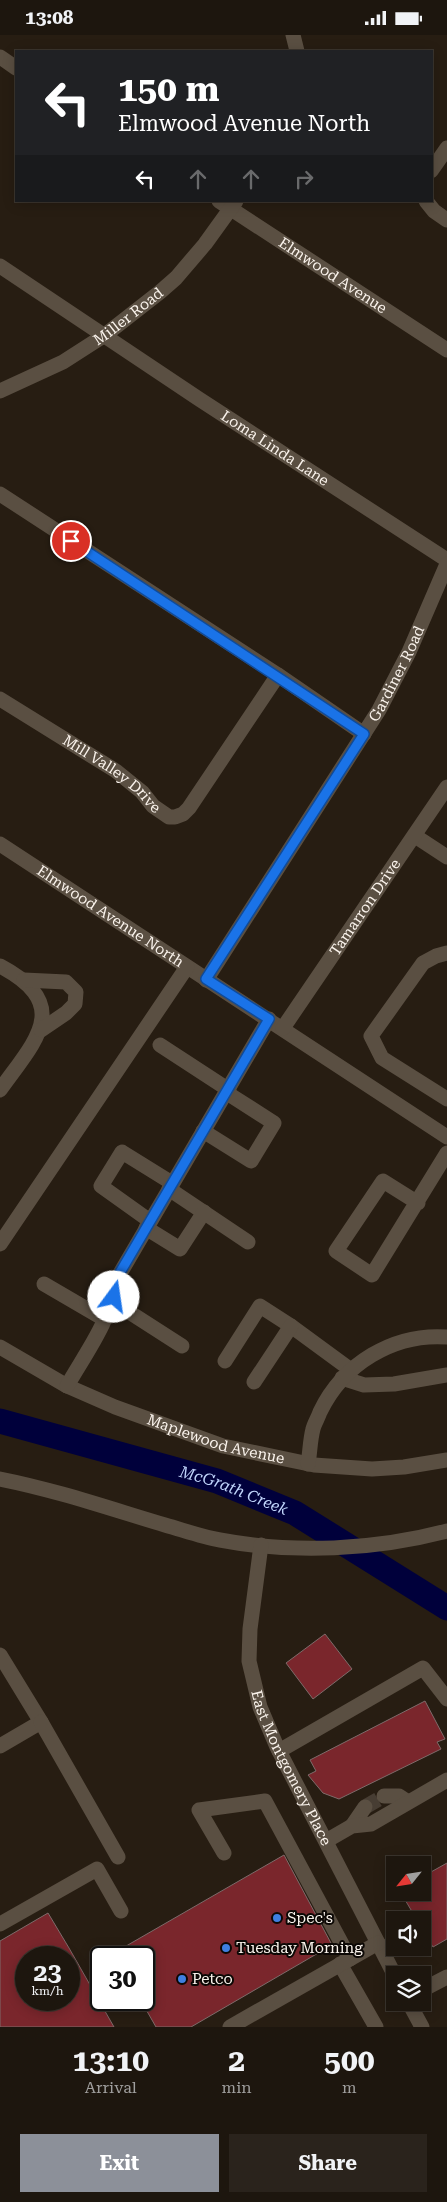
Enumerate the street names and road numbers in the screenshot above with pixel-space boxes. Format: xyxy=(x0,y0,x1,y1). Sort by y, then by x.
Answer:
street label: Elmwood Avenue xyxy=(275,234,390,317)
street label: Miller Road xyxy=(90,284,167,349)
street label: Loma Linda Lane xyxy=(218,407,332,490)
street label: Gardiner Road xyxy=(365,623,428,725)
street label: Mill Valley Drive xyxy=(59,731,164,817)
street label: Tamarron Drive xyxy=(326,855,404,959)
street label: Elmwood Avenue North xyxy=(33,862,188,971)
street label: Maplewood Avenue xyxy=(145,1410,286,1468)
street label: East Montgomery Place xyxy=(247,1688,335,1849)

